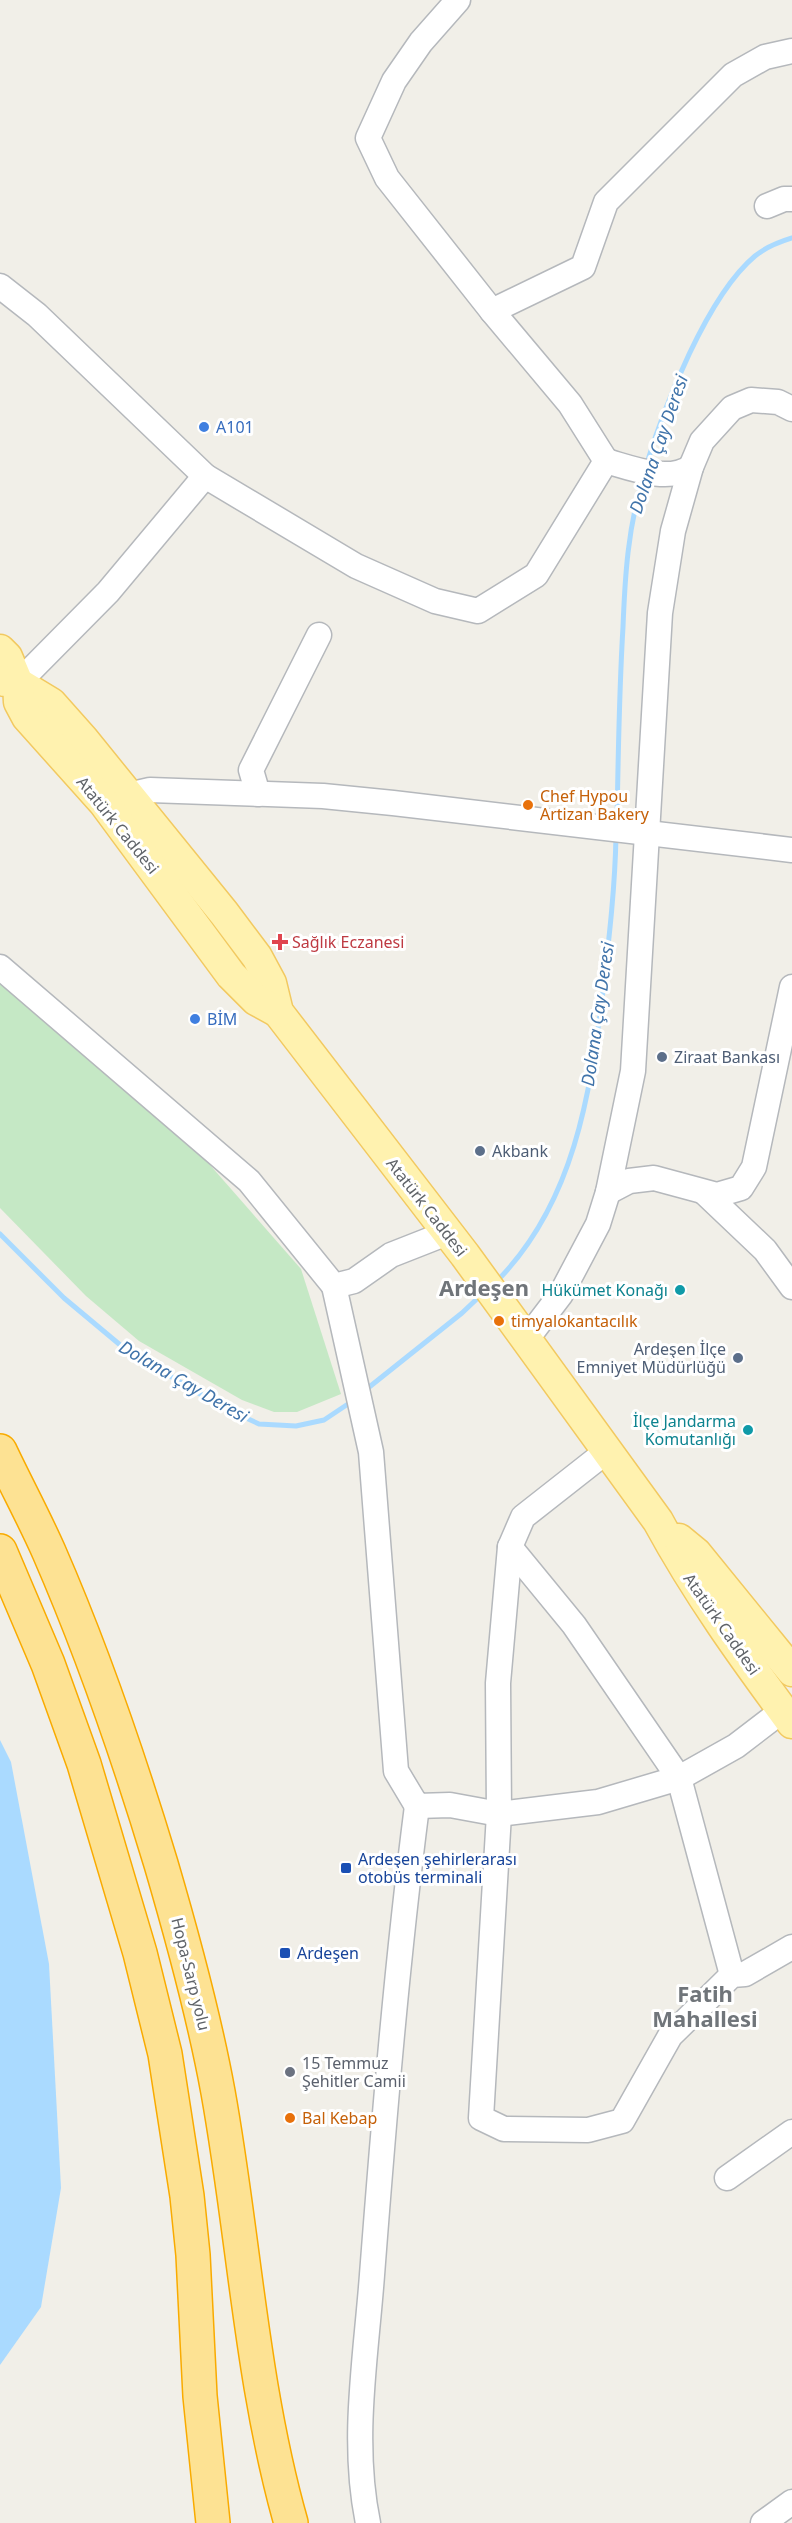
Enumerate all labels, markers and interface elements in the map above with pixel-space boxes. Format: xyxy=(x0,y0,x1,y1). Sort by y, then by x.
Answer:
water label: Dolana Çay Deresi xyxy=(623,371,693,517)
place label: A101 xyxy=(216,416,254,438)
marker: A101 xyxy=(197,420,211,434)
street label: Atatürk Caddesi xyxy=(72,772,164,878)
place label: Chef Hypou Artizan Bakery xyxy=(540,785,650,825)
marker: Chef Hypou Artizan Bakery xyxy=(521,798,535,812)
place label: Sağlık Eczanesi xyxy=(292,931,404,953)
marker: Sağlık Eczanesi xyxy=(273,935,287,949)
water label: Dolana Çay Deresi xyxy=(575,940,619,1088)
place label: BİM xyxy=(207,1008,237,1030)
marker: BİM xyxy=(188,1012,202,1026)
place label: Ziraat Bankası xyxy=(674,1046,780,1068)
marker: Ziraat Bankası xyxy=(655,1050,669,1064)
place label: Akbank xyxy=(492,1140,548,1162)
marker: Akbank xyxy=(473,1144,487,1158)
street label: Atatürk Caddesi xyxy=(382,1153,472,1261)
district label: Ardeşen xyxy=(439,1272,529,1302)
place label: Hükümet Konağı xyxy=(541,1279,668,1301)
marker: Hükümet Konağı xyxy=(673,1283,687,1297)
place label: timyalokantacılık xyxy=(511,1310,638,1332)
marker: timyalokantacılık xyxy=(492,1314,506,1328)
water label: Dolana Çay Deresi xyxy=(115,1334,253,1428)
place label: Ardeşen İlçe Emniyet Müdürlüğü xyxy=(577,1338,726,1378)
marker: Ardeşen İlçe Emniyet Müdürlüğü xyxy=(731,1351,745,1365)
place label: İlçe Jandarma Komutanlığı xyxy=(633,1410,736,1450)
marker: İlçe Jandarma Komutanlığı xyxy=(741,1423,755,1437)
street label: Atatürk Caddesi xyxy=(679,1569,765,1679)
place label: Ardeşen şehirlerarası otobüs terminali xyxy=(358,1848,517,1888)
marker: Ardeşen şehirlerarası otobüs terminali xyxy=(339,1861,353,1875)
street label: Hopa-Sarp yolu xyxy=(166,1915,216,2033)
place label: Ardeşen xyxy=(297,1942,359,1964)
marker: Ardeşen xyxy=(278,1946,292,1960)
district label: Fatih Mahallesi xyxy=(652,1978,758,2033)
place label: 15 Temmuz Şehitler Camii xyxy=(302,2052,406,2092)
marker: 15 Temmuz Şehitler Camii xyxy=(283,2065,297,2079)
place label: Bal Kebap xyxy=(302,2107,377,2129)
marker: Bal Kebap xyxy=(283,2111,297,2125)

